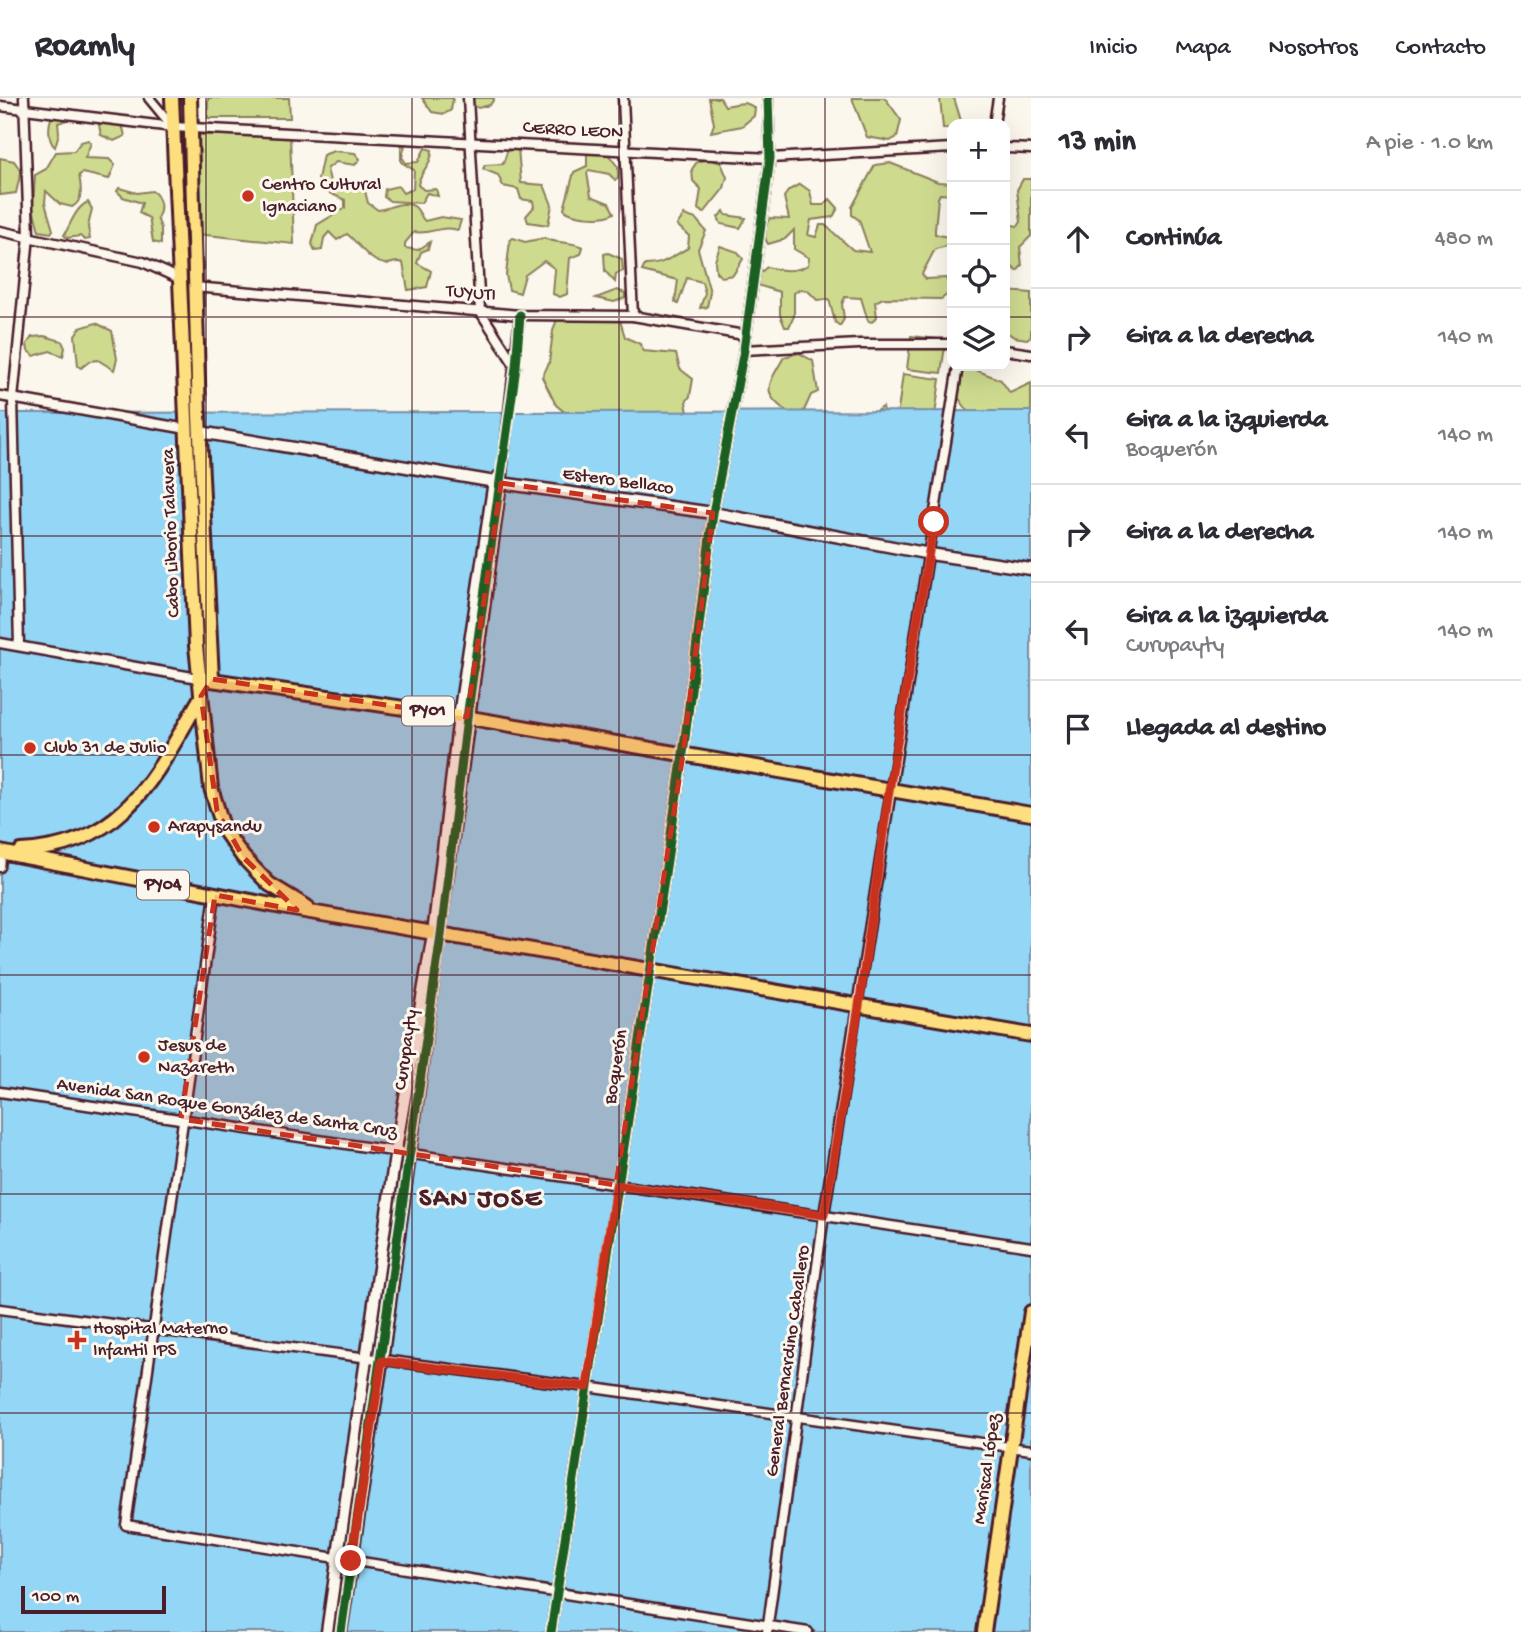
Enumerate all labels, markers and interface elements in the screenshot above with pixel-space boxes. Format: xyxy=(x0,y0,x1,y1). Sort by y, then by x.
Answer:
text: Roamly xyxy=(35,29,135,67)
text: Inicio xyxy=(1089,34,1137,63)
text: Mapa xyxy=(1175,34,1231,63)
text: Nosotros xyxy=(1269,34,1358,63)
text: Contacto xyxy=(1396,34,1486,63)
street label: CERRO LEON xyxy=(522,117,624,145)
map controls xyxy=(947,119,1010,371)
button: + xyxy=(947,119,1010,182)
text: 13 min xyxy=(1059,126,1136,161)
text: A pie · 1.0 km xyxy=(1366,130,1493,157)
place label: Centro Cultural Ignaciano xyxy=(262,174,382,219)
button: − xyxy=(947,182,1010,245)
marker: Centro Cultural Ignaciano xyxy=(240,188,256,204)
icon: ahead xyxy=(1059,220,1097,258)
text: Continúa xyxy=(1126,224,1221,255)
text: 480 m xyxy=(1435,226,1493,253)
button: locate xyxy=(947,245,1010,308)
street label: TUYUTI xyxy=(444,280,497,308)
button: layers xyxy=(947,308,1010,371)
icon: right xyxy=(1059,318,1097,356)
text: Gira a la derecha xyxy=(1126,322,1313,353)
text: 140 m xyxy=(1438,324,1493,351)
text: Gira a la izquierda xyxy=(1126,406,1328,437)
icon: left xyxy=(1059,416,1097,454)
text: 140 m xyxy=(1438,422,1493,449)
text: Boquerón xyxy=(1126,437,1217,464)
street label: Cabo Liborio Talavera xyxy=(157,446,186,618)
street label: Estero Bellaco xyxy=(561,463,675,501)
route start xyxy=(918,506,949,537)
icon: right xyxy=(1059,514,1097,552)
text: Gira a la derecha xyxy=(1126,518,1313,549)
text: 140 m xyxy=(1438,520,1493,547)
text: Gira a la izquierda xyxy=(1126,602,1328,633)
icon: left xyxy=(1059,612,1097,650)
text: 140 m xyxy=(1438,618,1493,645)
text: Curupayty xyxy=(1126,633,1224,660)
road number: PY01 xyxy=(402,696,454,726)
icon: arrive xyxy=(1059,710,1097,748)
text: Llegada al destino xyxy=(1126,714,1326,745)
place label: Club 31 de Julio xyxy=(44,737,167,760)
marker: Club 31 de Julio xyxy=(22,740,38,756)
place label: Arapysandu xyxy=(168,816,262,839)
marker: Arapysandu xyxy=(146,819,162,835)
road number: PY04 xyxy=(137,870,189,900)
street label: Curupayty xyxy=(390,1008,424,1092)
street label: Boquerón xyxy=(600,1028,634,1107)
place label: Jesus de Nazareth xyxy=(158,1035,234,1080)
marker: Jesus de Nazareth xyxy=(136,1049,152,1065)
street label: Avenida San Roque González de Santa Cruz xyxy=(55,1074,399,1144)
district label: SAN JOSE xyxy=(419,1185,543,1216)
street label: General Bernardino Caballero xyxy=(761,1243,817,1478)
place label: Hospital Materno Infantil IPS xyxy=(93,1318,228,1363)
marker: Hospital Materno Infantil IPS xyxy=(67,1330,87,1350)
street label: Mariscal López xyxy=(969,1412,1007,1526)
route end xyxy=(335,1545,366,1576)
scale bar xyxy=(21,1583,166,1615)
text: 100 m xyxy=(32,1586,79,1609)

